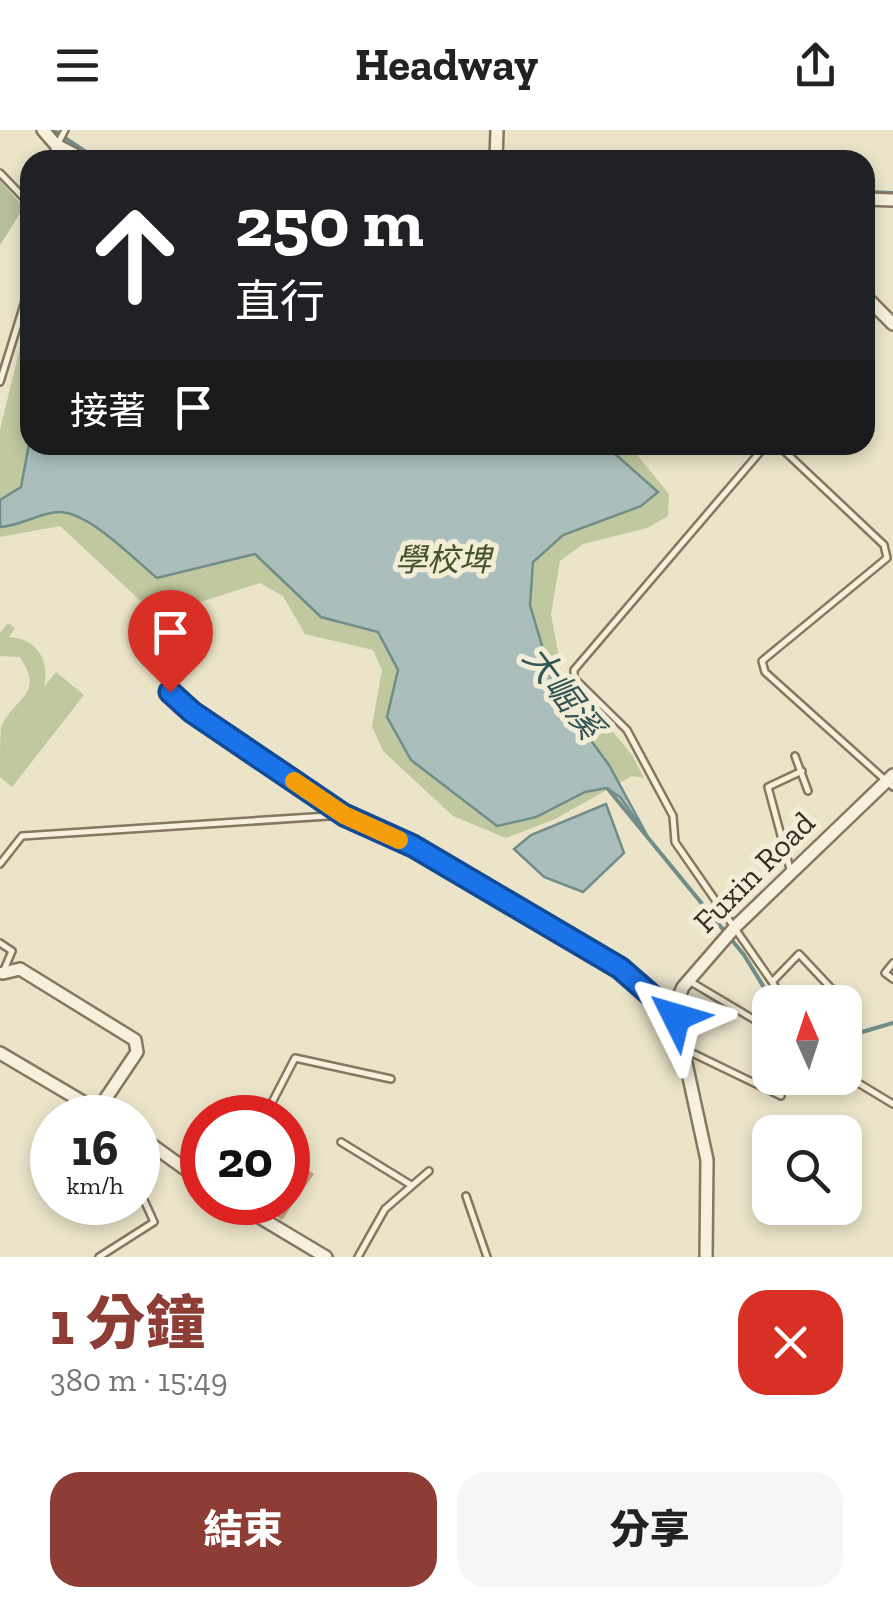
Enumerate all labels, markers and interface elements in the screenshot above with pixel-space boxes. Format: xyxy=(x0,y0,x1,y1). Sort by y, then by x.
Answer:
icon: menu xyxy=(50,38,105,93)
text: Headway xyxy=(355,38,538,92)
icon: share xyxy=(788,38,843,93)
text: 250 m xyxy=(235,180,424,264)
icon: ahead xyxy=(70,190,200,320)
text: 直行 xyxy=(235,275,325,329)
icon: arrive xyxy=(166,380,221,435)
text: 接著 xyxy=(70,388,146,434)
park label: 學校埤 xyxy=(395,541,495,579)
pin xyxy=(128,590,213,693)
icon: arrive xyxy=(143,605,198,660)
water label: 大崛溪 xyxy=(515,637,614,751)
street label: Fuxin Road xyxy=(686,803,823,940)
position arrow xyxy=(624,965,728,1069)
north arrow xyxy=(752,985,862,1095)
map controls xyxy=(752,985,862,1225)
speed limit sign: 20 xyxy=(180,1095,310,1225)
button: search xyxy=(752,1115,862,1225)
text: 16 xyxy=(72,1118,119,1178)
text: km/h xyxy=(66,1170,124,1200)
text: 1 分鐘 xyxy=(50,1287,205,1359)
button: close xyxy=(738,1290,843,1395)
text: 380 m · 15:49 xyxy=(50,1361,228,1399)
button: 結束 xyxy=(50,1472,437,1587)
button: 分享 xyxy=(457,1472,843,1587)

